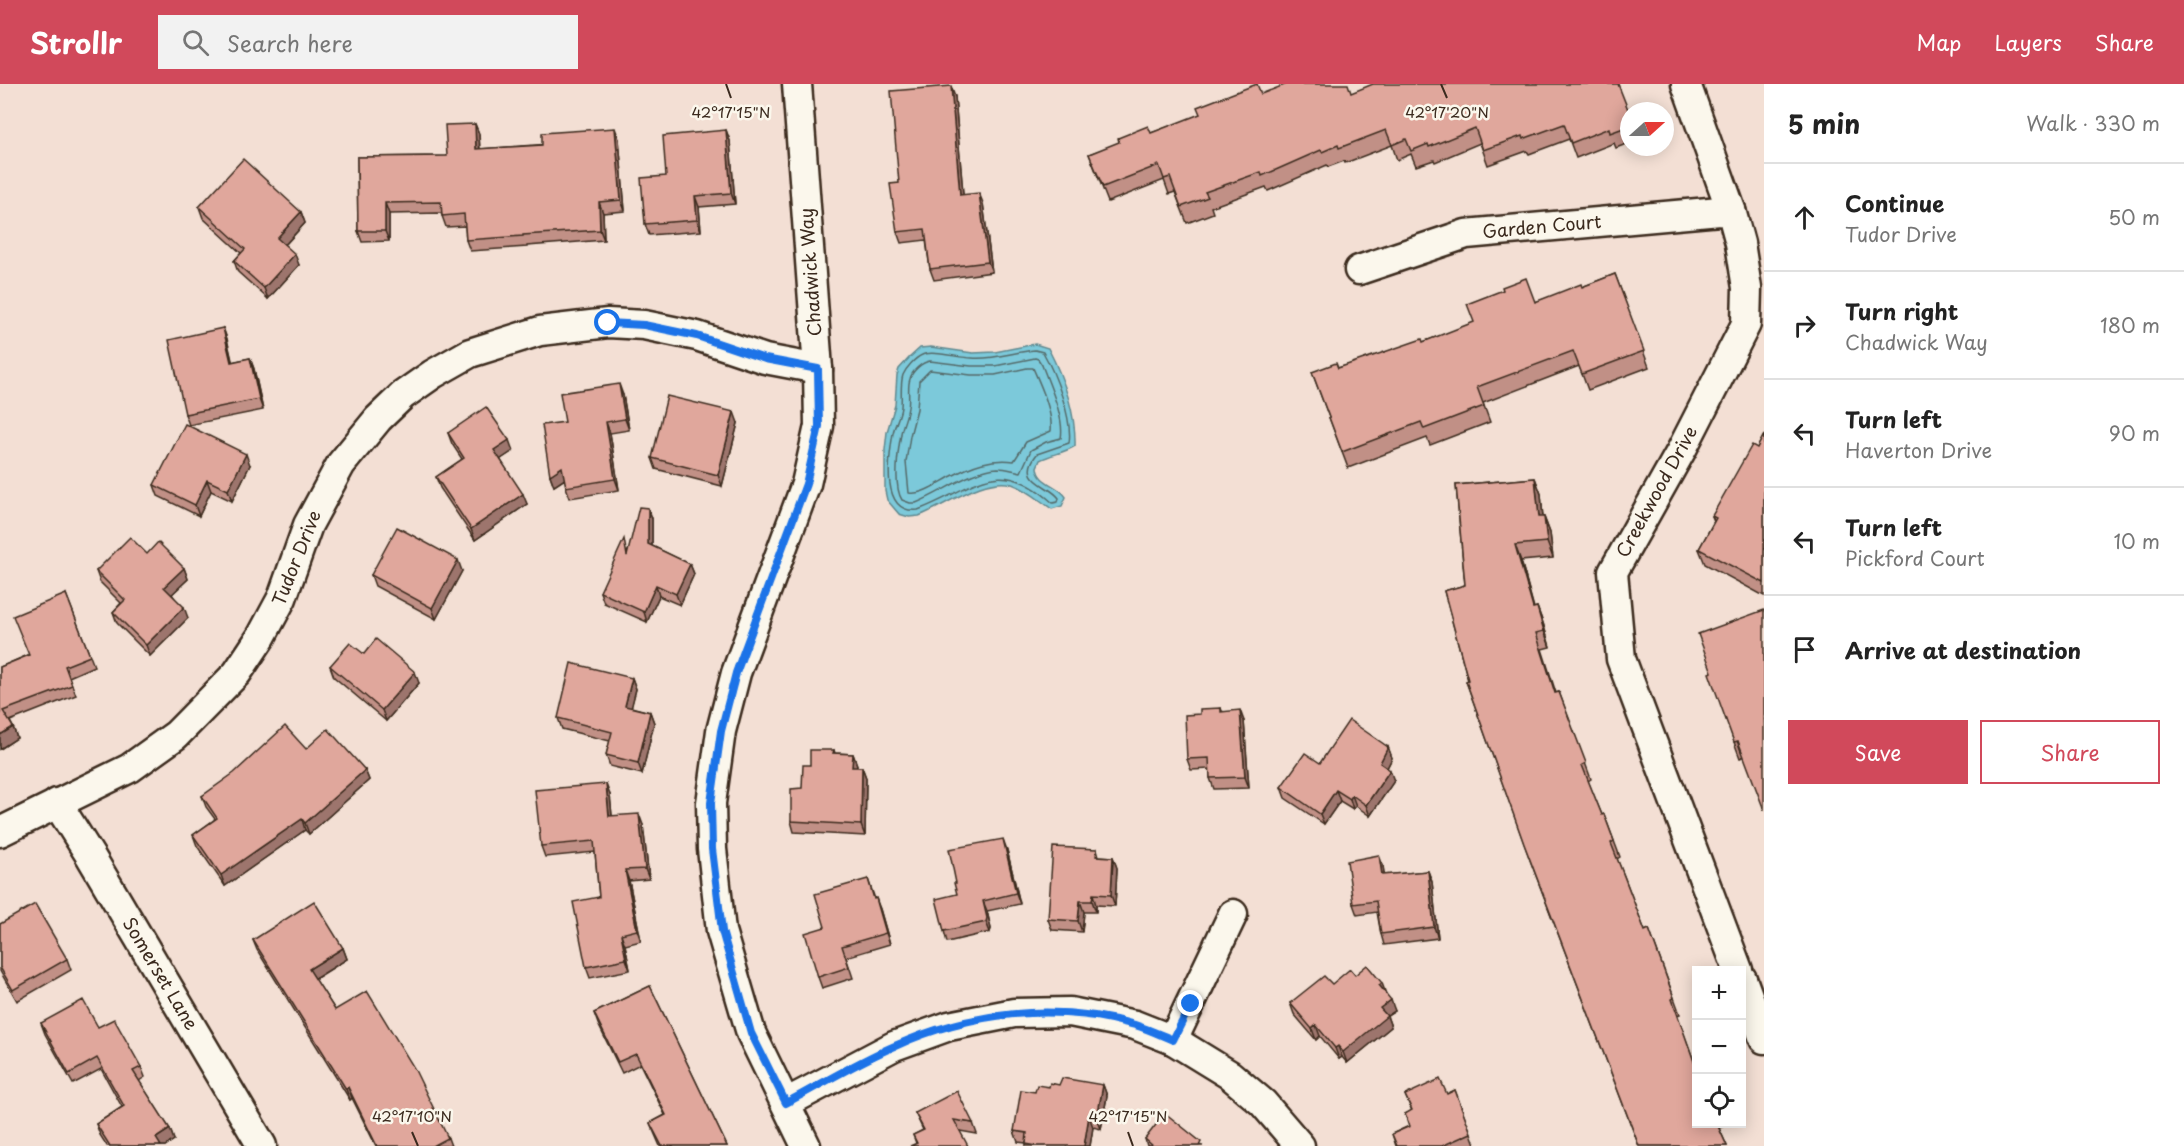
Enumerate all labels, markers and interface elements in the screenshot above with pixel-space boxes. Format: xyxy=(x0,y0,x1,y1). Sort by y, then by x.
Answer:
search box xyxy=(158,15,578,69)
text: Strollr xyxy=(30,21,122,64)
icon: search xyxy=(179,26,212,59)
text: Search here xyxy=(227,26,353,59)
text: Map xyxy=(1917,26,1961,58)
text: Layers xyxy=(1994,26,2062,58)
text: Share xyxy=(2095,26,2154,58)
text: 42°17'15"N xyxy=(692,100,770,123)
text: 42°17'20"N xyxy=(1405,100,1489,123)
north arrow xyxy=(1620,102,1674,156)
text: 5 min xyxy=(1788,104,1860,143)
text: Walk · 330 m xyxy=(2026,108,2160,138)
text: Continue xyxy=(1845,186,1944,219)
icon: ahead xyxy=(1788,201,1821,234)
text: 50 m xyxy=(2108,202,2160,232)
street label: Chadwick Way xyxy=(792,207,827,337)
street label: Garden Court xyxy=(1481,207,1602,244)
text: Tudor Drive xyxy=(1845,219,1957,249)
text: Turn right xyxy=(1845,294,1958,327)
route start xyxy=(594,309,620,335)
icon: right xyxy=(1788,309,1821,342)
text: 180 m xyxy=(2100,310,2160,340)
text: Chadwick Way xyxy=(1845,327,1988,357)
text: Turn left xyxy=(1845,402,1942,435)
icon: left xyxy=(1788,417,1821,450)
text: 90 m xyxy=(2109,418,2160,448)
street label: Creekwood Drive xyxy=(1608,421,1703,562)
text: Haverton Drive xyxy=(1845,435,1992,465)
street label: Tudor Drive xyxy=(264,506,327,609)
text: Turn left xyxy=(1845,510,1942,543)
icon: left xyxy=(1788,525,1821,558)
text: 10 m xyxy=(2113,526,2160,556)
text: Pickford Court xyxy=(1845,543,1985,573)
icon: arrive xyxy=(1788,633,1821,666)
text: Arrive at destination xyxy=(1845,633,2081,666)
button: Save xyxy=(1788,720,1968,784)
button: Share xyxy=(1980,720,2160,784)
street label: Somerset Lane xyxy=(117,912,206,1035)
map controls xyxy=(1692,966,1746,1128)
button: + xyxy=(1692,966,1746,1020)
route end xyxy=(1177,990,1203,1016)
button: − xyxy=(1692,1020,1746,1074)
button: locate xyxy=(1692,1074,1746,1128)
text: 42°17'10"N xyxy=(372,1104,452,1127)
text: 42°17'15"N xyxy=(1089,1104,1167,1127)

